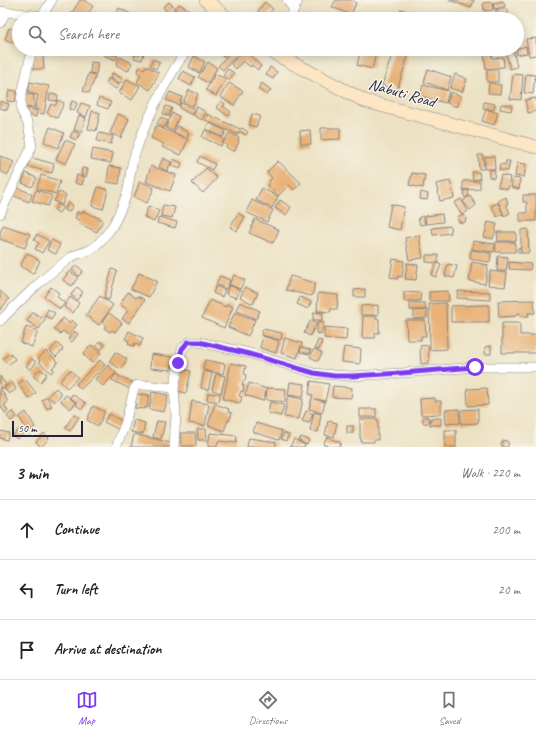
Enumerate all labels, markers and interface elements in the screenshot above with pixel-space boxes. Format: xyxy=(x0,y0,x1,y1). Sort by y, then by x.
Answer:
search box xyxy=(12,12,524,56)
icon: search xyxy=(26,23,48,45)
text: Search here xyxy=(58,25,119,44)
street label: Nabuti Road xyxy=(366,74,440,113)
route end xyxy=(169,354,187,372)
route start xyxy=(466,358,484,376)
scale bar xyxy=(12,419,83,438)
text: 50 m xyxy=(18,421,37,435)
text: 3 min xyxy=(16,463,49,484)
text: Walk · 220 m xyxy=(461,465,520,481)
icon: ahead xyxy=(16,519,38,541)
text: Continue xyxy=(54,520,99,539)
text: 200 m xyxy=(492,522,520,538)
icon: left xyxy=(16,579,38,601)
text: Turn left xyxy=(54,580,97,599)
text: 20 m xyxy=(498,582,520,598)
icon: arrive xyxy=(16,639,38,661)
text: Arrive at destination xyxy=(54,640,161,659)
tab: Map xyxy=(76,689,98,727)
tab: Directions xyxy=(249,689,287,727)
tab: Saved xyxy=(438,689,460,727)

